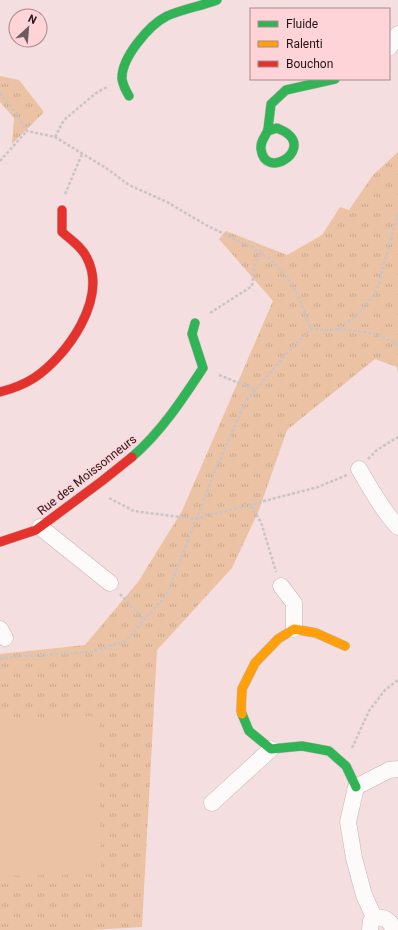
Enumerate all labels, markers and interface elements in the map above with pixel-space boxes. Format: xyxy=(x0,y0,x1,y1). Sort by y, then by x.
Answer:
north arrow xyxy=(8,8,48,48)
legend xyxy=(250,8,390,80)
text: N xyxy=(26,12,39,27)
text: Fluide xyxy=(286,17,318,31)
text: Ralenti xyxy=(286,37,323,51)
text: Bouchon xyxy=(286,57,333,71)
street label: Rue des Moissonneurs xyxy=(35,432,139,518)

